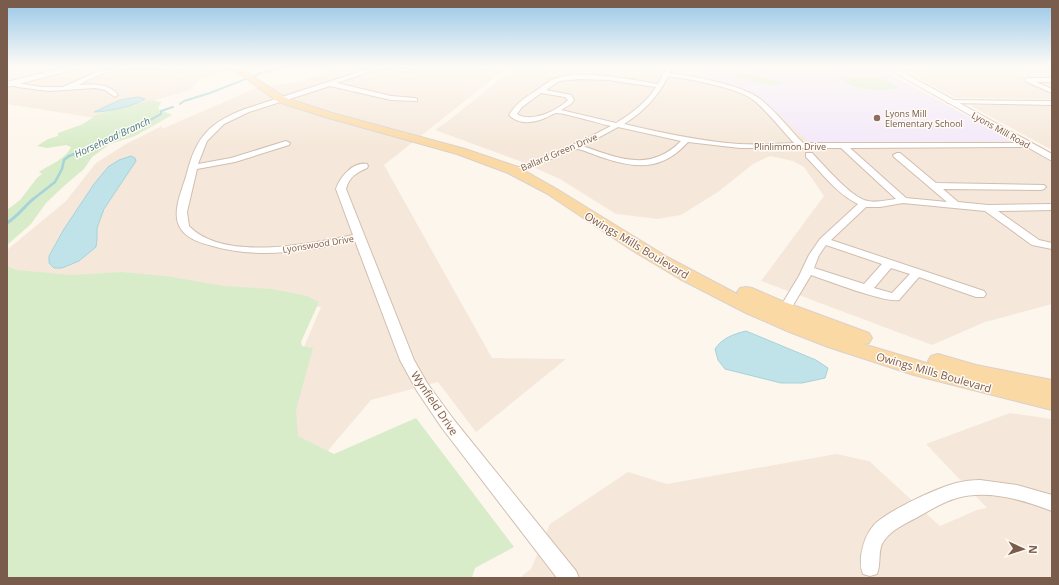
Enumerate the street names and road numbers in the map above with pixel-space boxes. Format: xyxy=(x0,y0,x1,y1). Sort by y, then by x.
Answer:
street label: Lyons Mill Road xyxy=(969,108,1033,152)
street label: Ballard Green Drive xyxy=(519,130,599,174)
street label: Plinlimmon Drive xyxy=(754,140,826,153)
street label: Owings Mills Boulevard xyxy=(582,208,692,282)
street label: Lyonswood Drive xyxy=(281,232,355,256)
street label: Owings Mills Boulevard xyxy=(875,348,993,396)
street label: Wynfield Drive xyxy=(408,368,462,438)

